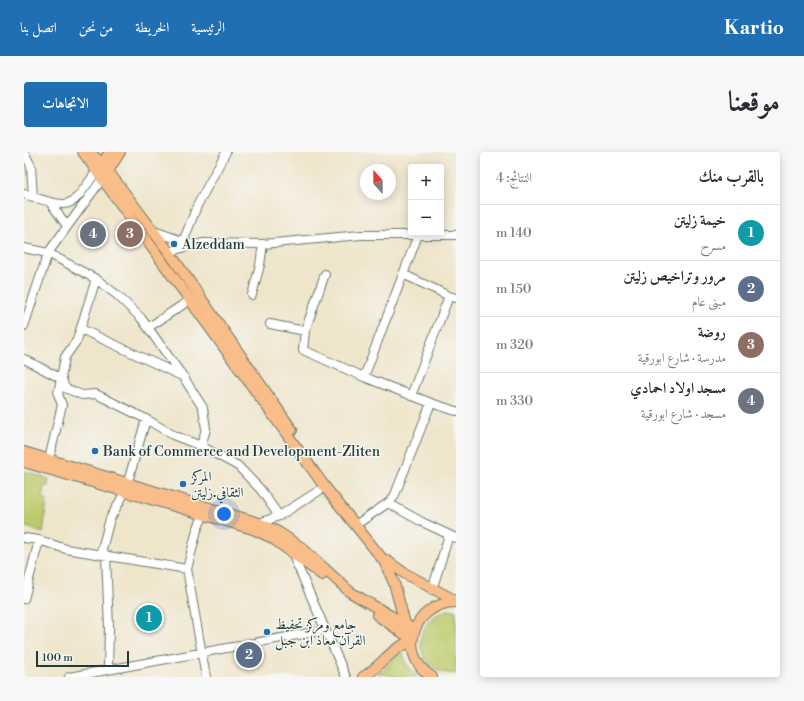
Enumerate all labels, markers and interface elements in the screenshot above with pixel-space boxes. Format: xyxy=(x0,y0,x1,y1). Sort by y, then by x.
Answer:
text: Kartio xyxy=(724,16,784,40)
text: اتصل بنا xyxy=(20,19,57,37)
text: من نحن xyxy=(79,19,113,37)
text: الخريطة xyxy=(135,19,169,37)
text: الرئيسية xyxy=(191,19,225,37)
button: الاتجاهات xyxy=(24,82,107,127)
text: موقعنا xyxy=(728,85,780,120)
north arrow xyxy=(360,164,396,200)
map controls xyxy=(408,164,444,236)
button: + xyxy=(408,164,444,200)
text: بالقرب منك xyxy=(698,166,764,188)
text: النتائج: 4 xyxy=(496,170,532,186)
button: − xyxy=(408,200,444,236)
text: خيمة زليتن xyxy=(674,211,726,230)
pin: 4 xyxy=(80,219,106,249)
pin: 3 xyxy=(117,219,143,249)
text: 140 m xyxy=(496,225,532,241)
text: 1 xyxy=(748,225,754,241)
place label: Alzeddam xyxy=(181,236,245,254)
text: مسرح xyxy=(700,238,726,254)
marker: Alzeddam xyxy=(169,239,179,249)
text: مرور وتراخيص زليتن xyxy=(624,267,726,286)
text: 150 m xyxy=(496,281,531,297)
text: 2 xyxy=(747,281,755,297)
text: مبنى عام xyxy=(692,294,726,310)
text: روضة xyxy=(698,323,726,342)
text: 320 m xyxy=(496,337,533,353)
text: 3 xyxy=(747,337,755,353)
text: مدرسة · شارع ابورقية xyxy=(638,350,726,366)
text: مسجد اولاد احمادي xyxy=(630,379,726,398)
text: 330 m xyxy=(496,393,533,409)
text: 4 xyxy=(747,393,755,409)
text: مسجد · شارع ابورقية xyxy=(641,406,726,422)
place label: Bank of Commerce and Development-Zliten xyxy=(102,443,381,461)
marker: Bank of Commerce and Development-Zliten xyxy=(90,446,100,456)
place label: المركز الثقافي.زليتن xyxy=(189,468,244,504)
marker: المركز الثقافي.زليتن xyxy=(178,479,188,489)
your location xyxy=(214,504,234,524)
pin: 1 xyxy=(136,603,162,633)
place label: جامع ومركز تحفيظ القرآن معاذ ابن جبل xyxy=(275,616,365,651)
marker: جامع ومركز تحفيظ القرآن معاذ ابن جبل xyxy=(262,627,272,637)
pin: 2 xyxy=(236,640,262,670)
scale bar xyxy=(36,649,129,668)
text: 100 m xyxy=(42,651,73,665)

